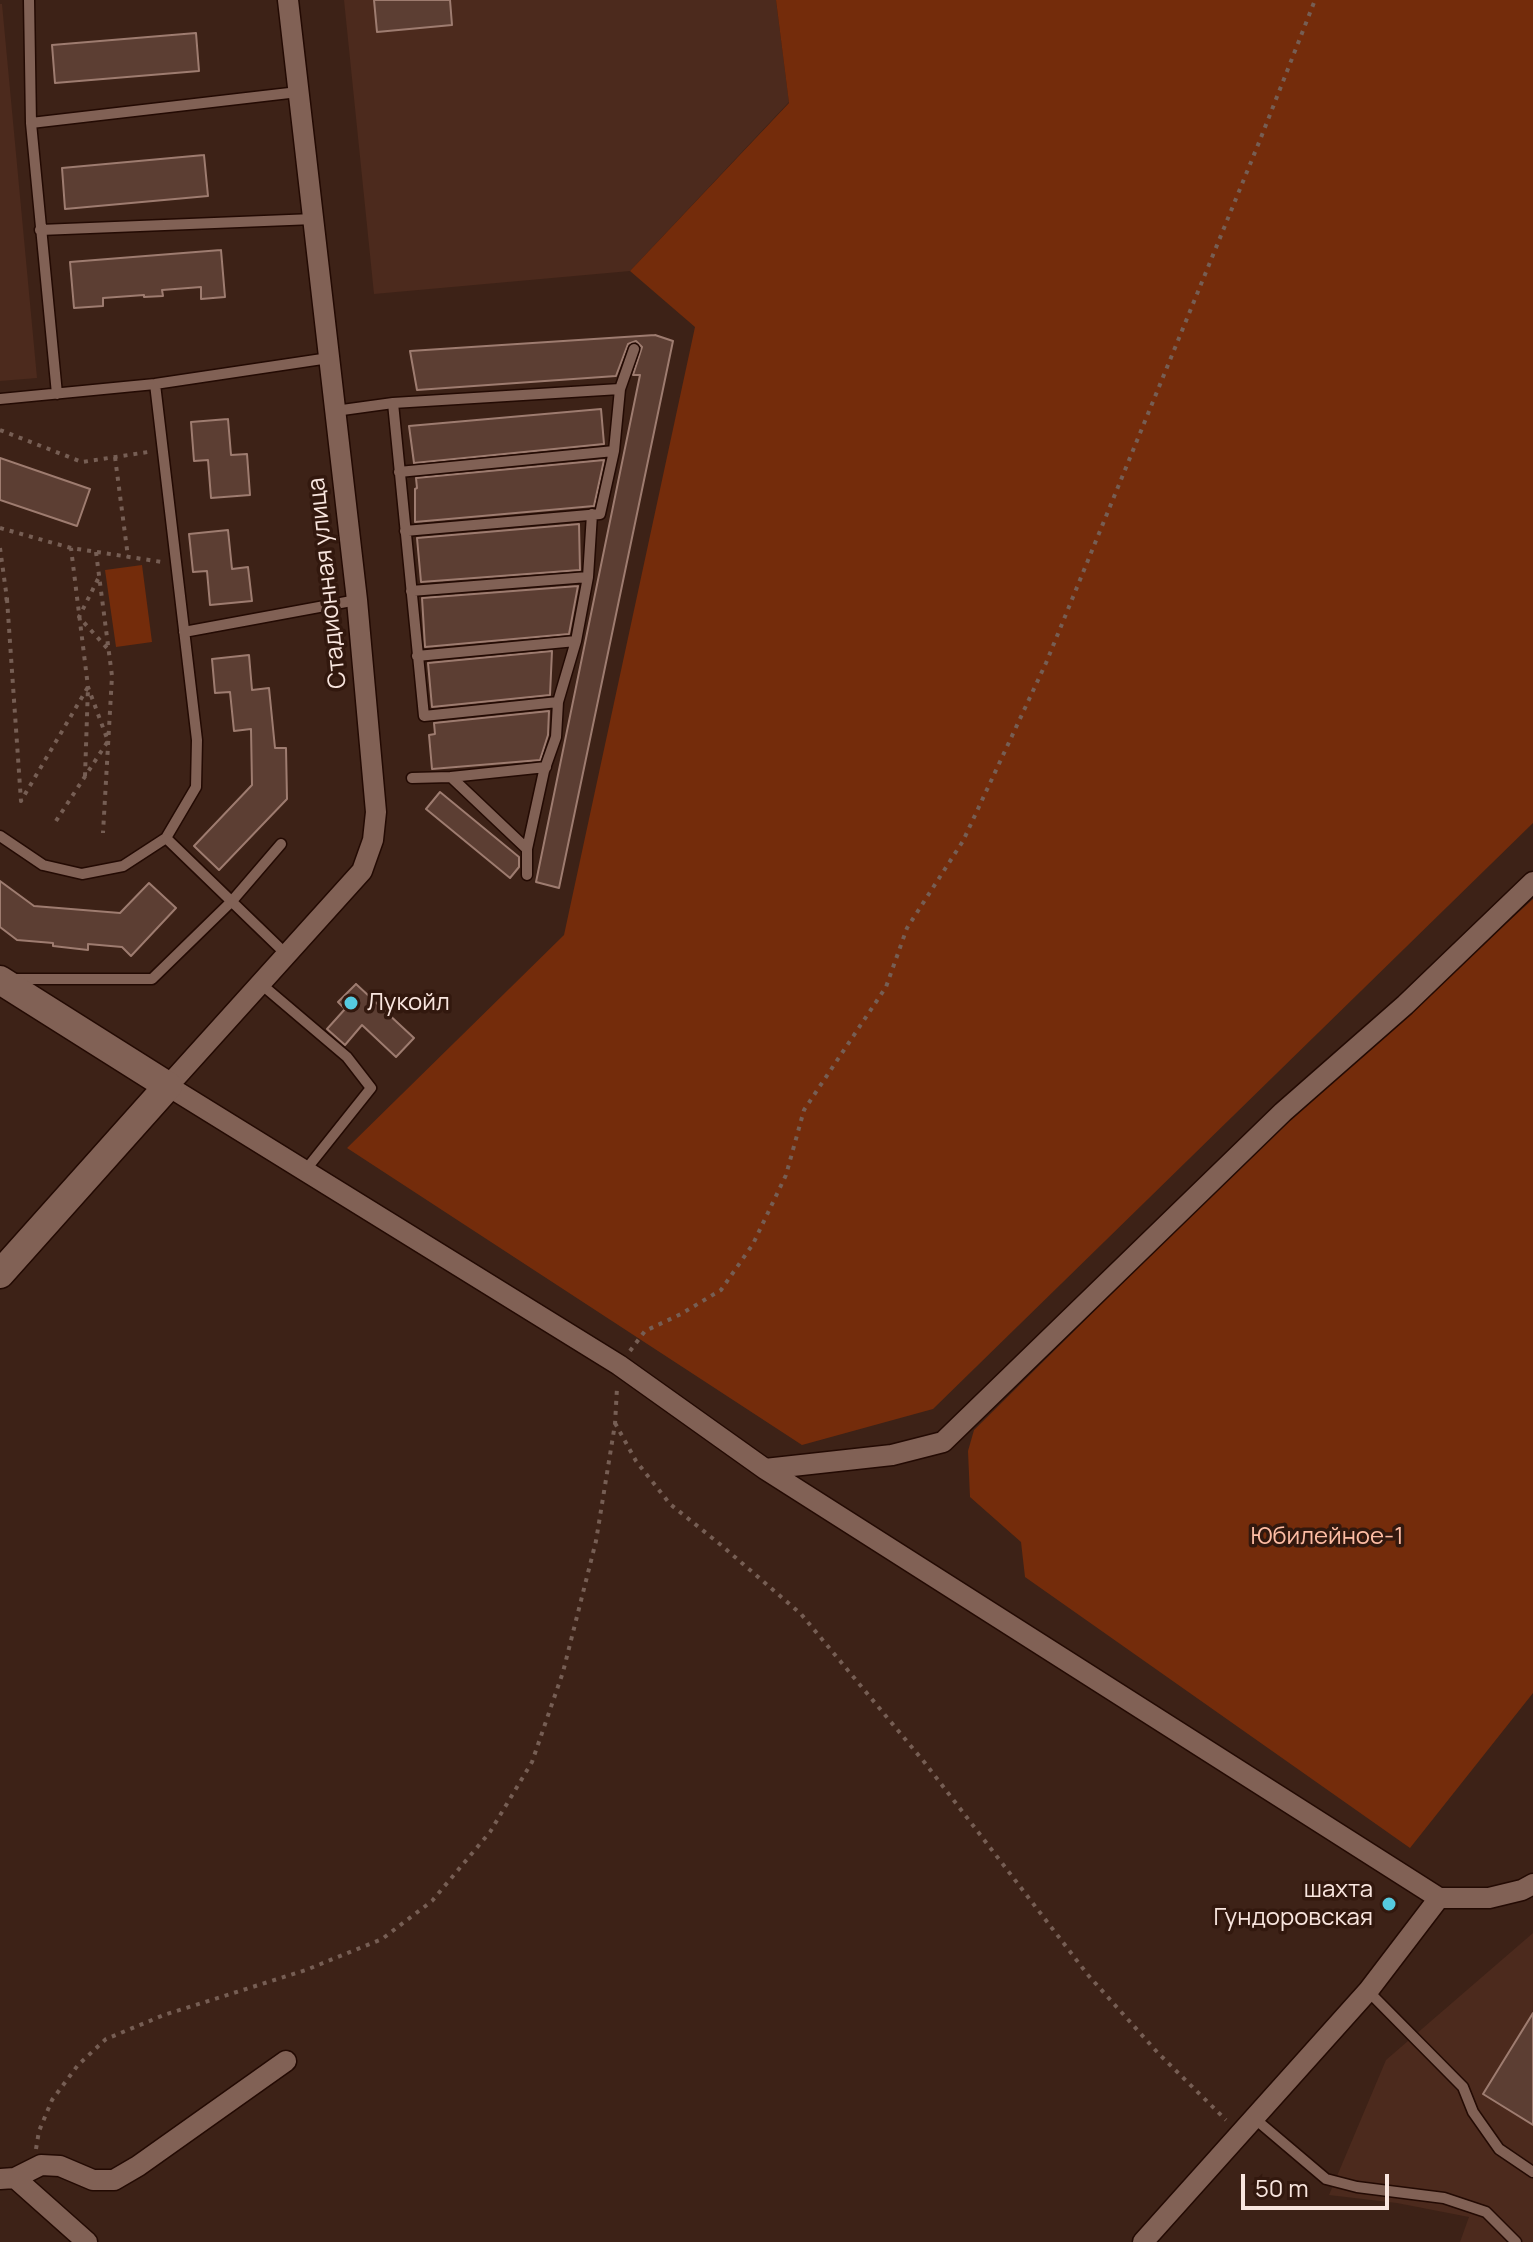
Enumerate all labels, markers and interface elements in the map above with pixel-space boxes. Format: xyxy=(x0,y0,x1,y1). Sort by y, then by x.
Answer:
street label: Стадионная улица xyxy=(303,476,353,690)
place label: Лукойл xyxy=(367,989,450,1017)
marker: Лукойл xyxy=(342,994,360,1012)
park label: Юбилейное-1 xyxy=(1250,1523,1404,1551)
place label: шахта Гундоровская xyxy=(1214,1876,1373,1932)
marker: шахта Гундоровская xyxy=(1380,1895,1398,1913)
scale bar xyxy=(1245,2158,1393,2208)
text: 50 m xyxy=(1255,2171,1309,2204)

